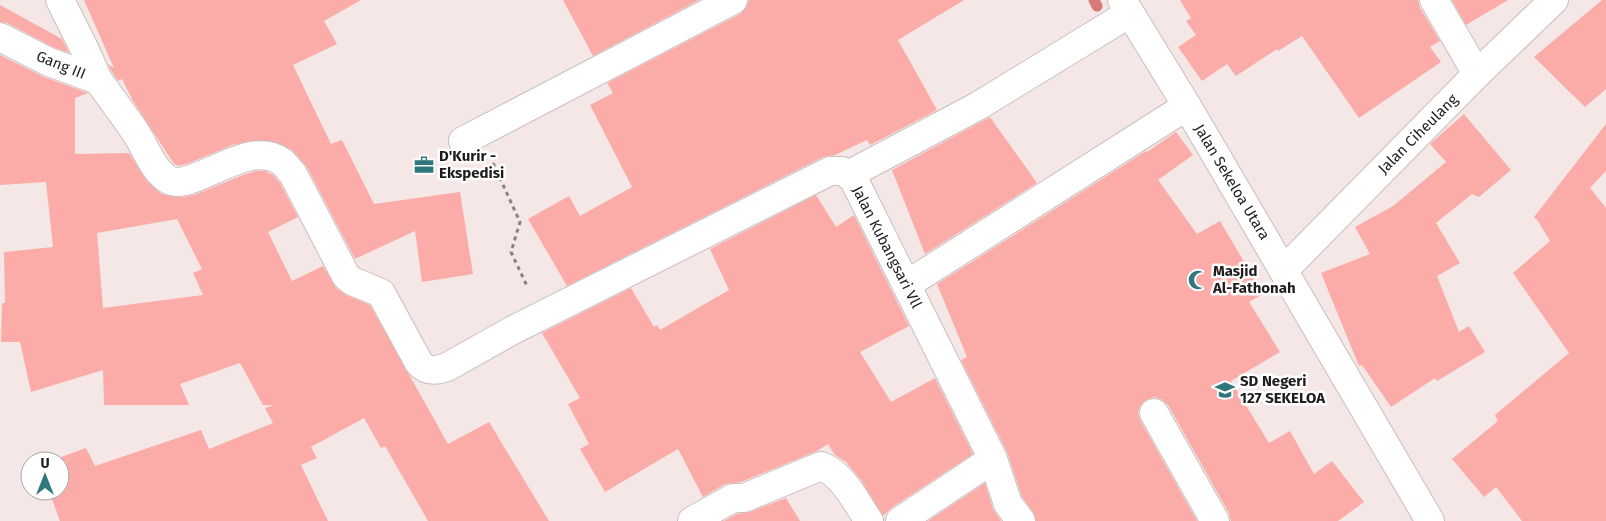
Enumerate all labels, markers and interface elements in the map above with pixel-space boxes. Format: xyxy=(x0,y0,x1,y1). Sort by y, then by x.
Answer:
street label: Gang III xyxy=(34,47,88,83)
street label: Jalan Ciheulang xyxy=(1374,90,1462,178)
street label: Jalan Sekeloa Utara xyxy=(1190,121,1274,243)
place label: D'Kurir - Ekspedisi xyxy=(439,147,504,182)
office icon: D'Kurir - Ekspedisi xyxy=(413,154,435,176)
street label: Jalan Kubangsari Vll xyxy=(848,183,926,312)
place label: Masjid Al-Fathonah xyxy=(1212,262,1296,297)
mosque icon: Masjid Al-Fathonah xyxy=(1187,269,1209,291)
place label: SD Negeri 127 SEKELOA xyxy=(1240,372,1326,407)
school or university icon: SD Negeri 127 SEKELOA xyxy=(1214,379,1236,401)
north arrow xyxy=(20,451,70,501)
text: U xyxy=(40,455,50,472)

